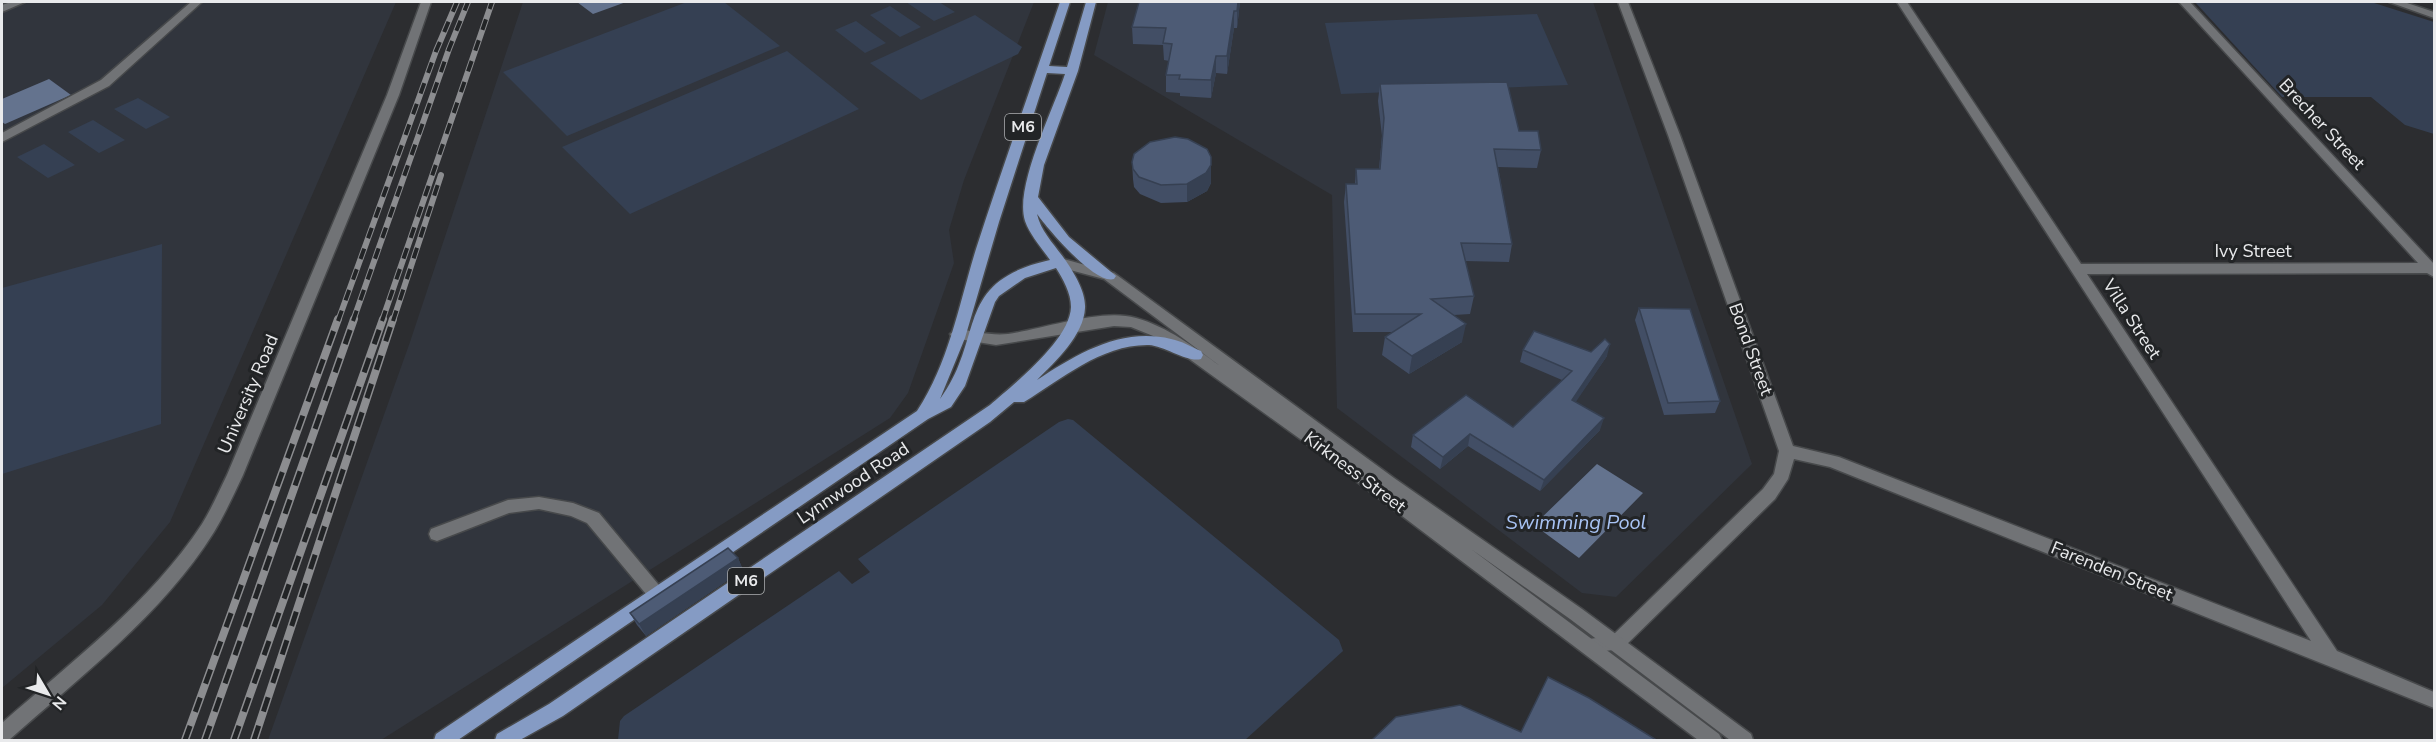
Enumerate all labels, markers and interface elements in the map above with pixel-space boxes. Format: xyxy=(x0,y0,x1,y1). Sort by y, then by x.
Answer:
street label: Brecher Street xyxy=(2274,73,2371,175)
road number: M6 xyxy=(1005,114,1041,140)
street label: Ivy Street xyxy=(2214,239,2292,263)
street label: Villa Street xyxy=(2097,274,2167,364)
street label: Bond Street xyxy=(1723,299,1779,399)
street label: University Road xyxy=(212,331,284,457)
street label: Kirkness Street xyxy=(1299,426,1411,519)
street label: Lynnwood Road xyxy=(792,437,914,529)
water label: Swimming Pool xyxy=(1505,509,1647,536)
street label: Farenden Street xyxy=(2048,536,2177,607)
road number: M6 xyxy=(728,568,764,594)
north arrow xyxy=(18,664,78,724)
text: N xyxy=(47,691,71,714)

